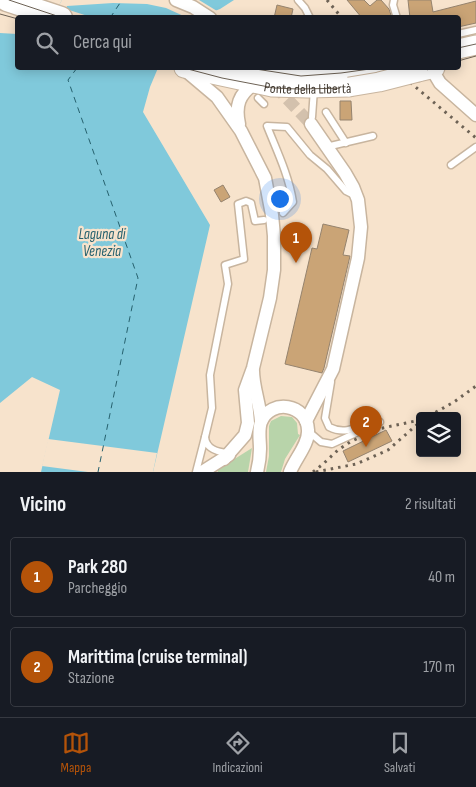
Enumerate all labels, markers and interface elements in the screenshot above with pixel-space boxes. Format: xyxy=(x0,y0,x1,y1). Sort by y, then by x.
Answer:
search box xyxy=(15,15,461,70)
icon: search xyxy=(33,29,61,57)
text: Cerca qui xyxy=(73,31,132,54)
street label: Ponte della Libertà xyxy=(263,78,352,98)
your location xyxy=(267,186,293,212)
pin: 1 xyxy=(280,222,312,263)
water label: Laguna di Venezia xyxy=(78,225,127,261)
pin: 2 xyxy=(350,406,382,447)
map controls xyxy=(416,412,461,457)
button: layers xyxy=(416,412,461,457)
text: Vicino xyxy=(20,492,66,517)
text: 2 risultati xyxy=(405,495,456,514)
text: Park 280 xyxy=(68,556,127,579)
text: 1 xyxy=(34,568,40,587)
text: 40 m xyxy=(428,568,455,587)
text: Parcheggio xyxy=(68,579,127,598)
text: Marittima (cruise terminal) xyxy=(68,646,247,669)
text: 2 xyxy=(33,658,41,677)
text: 170 m xyxy=(423,658,455,677)
text: Stazione xyxy=(68,669,114,688)
tab: Mappa xyxy=(61,729,91,776)
tab: Indicazioni xyxy=(213,729,263,776)
tab: Salvati xyxy=(384,729,415,776)

